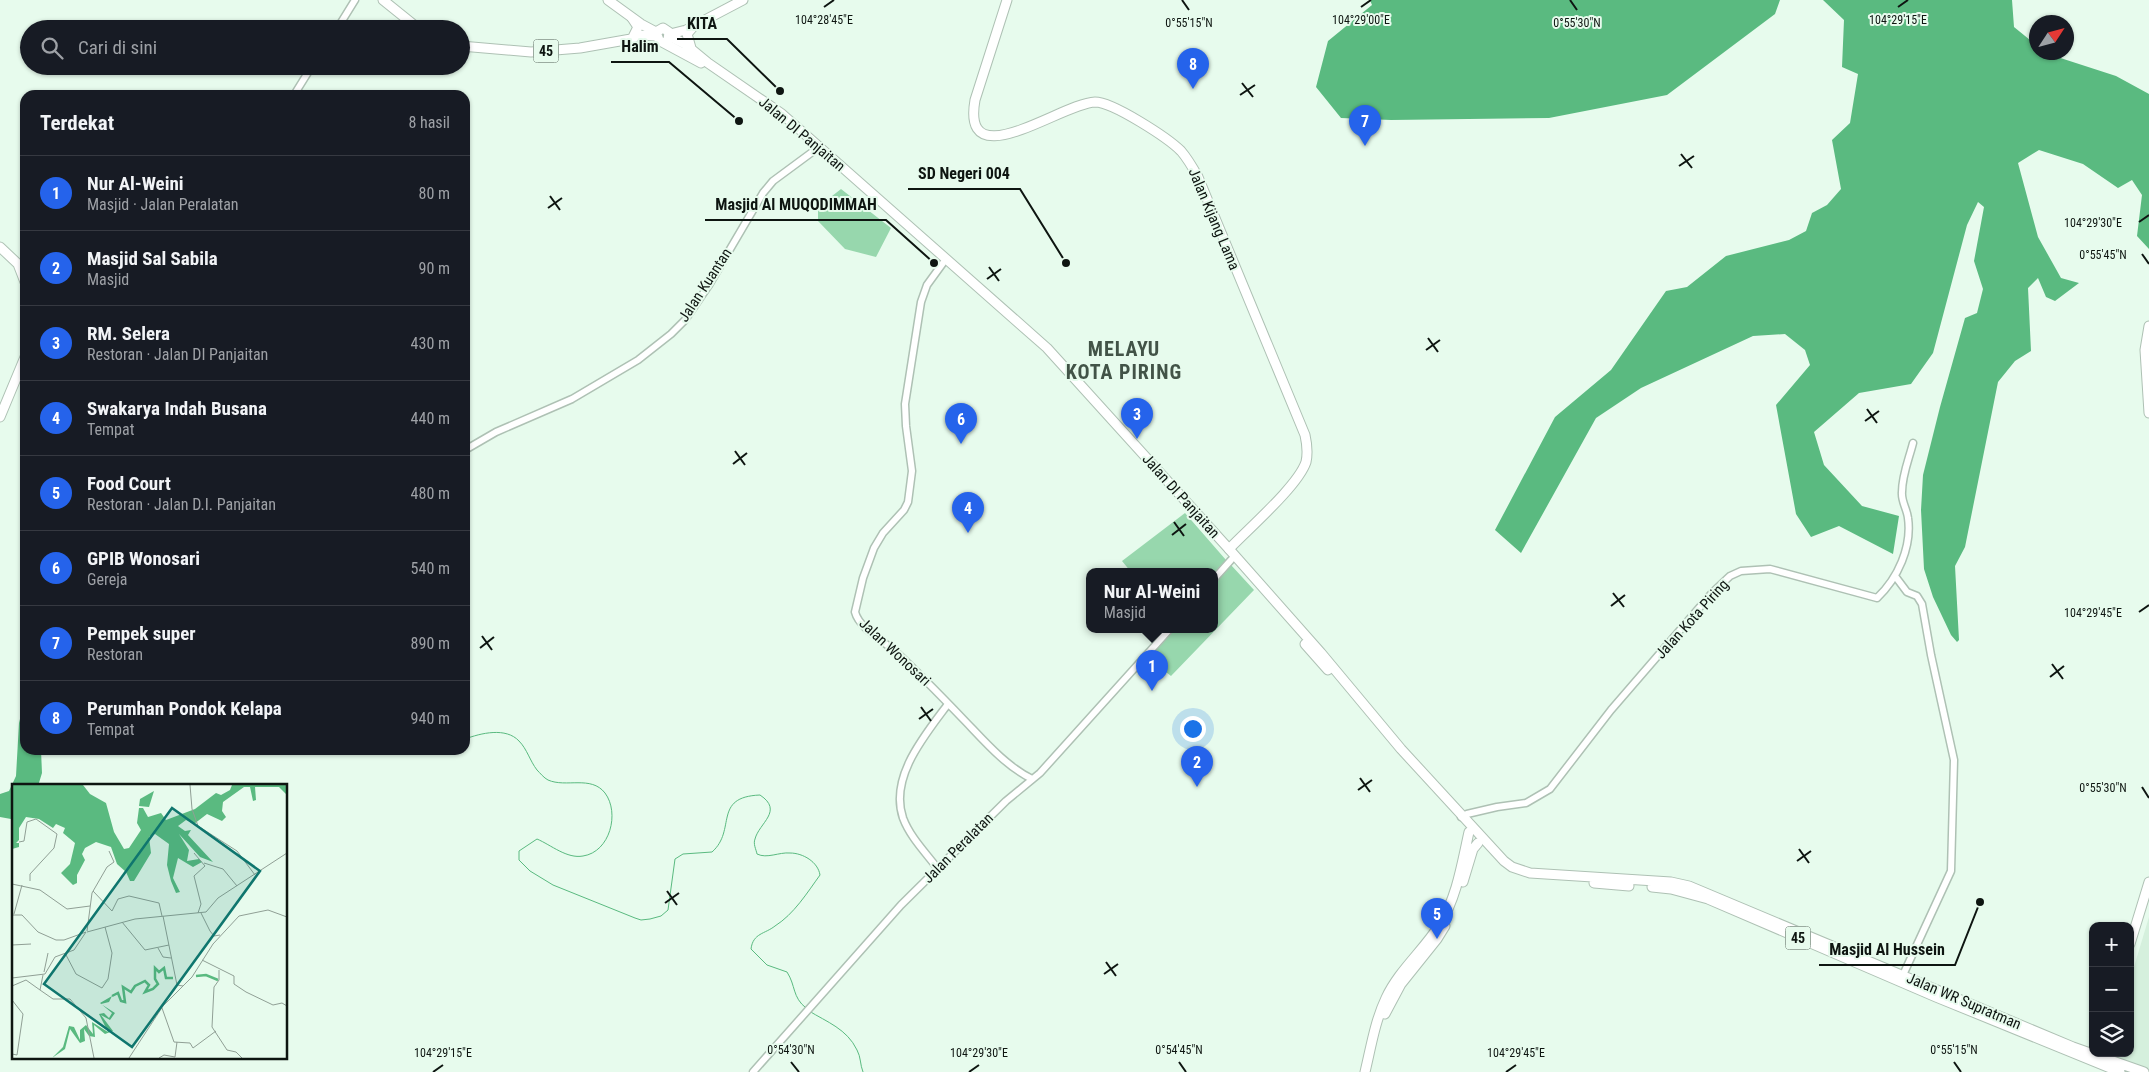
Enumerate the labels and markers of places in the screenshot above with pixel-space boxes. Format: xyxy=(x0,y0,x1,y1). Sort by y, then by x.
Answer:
callout: KITA xyxy=(677,8,727,39)
callout: Halim xyxy=(611,31,669,62)
pin: 8 xyxy=(1177,48,1209,89)
pin: 7 xyxy=(1349,105,1381,146)
callout: SD Negeri 004 xyxy=(908,158,1020,189)
callout: Masjid Al MUQODIMMAH xyxy=(705,189,886,220)
pin: 3 xyxy=(1121,398,1153,439)
pin: 6 xyxy=(945,403,977,444)
pin: 4 xyxy=(952,492,984,533)
pin: 1 xyxy=(1136,650,1168,691)
pin: 2 xyxy=(1181,746,1213,787)
pin: 5 xyxy=(1421,898,1453,939)
callout: Masjid Al Hussein xyxy=(1819,934,1955,965)

